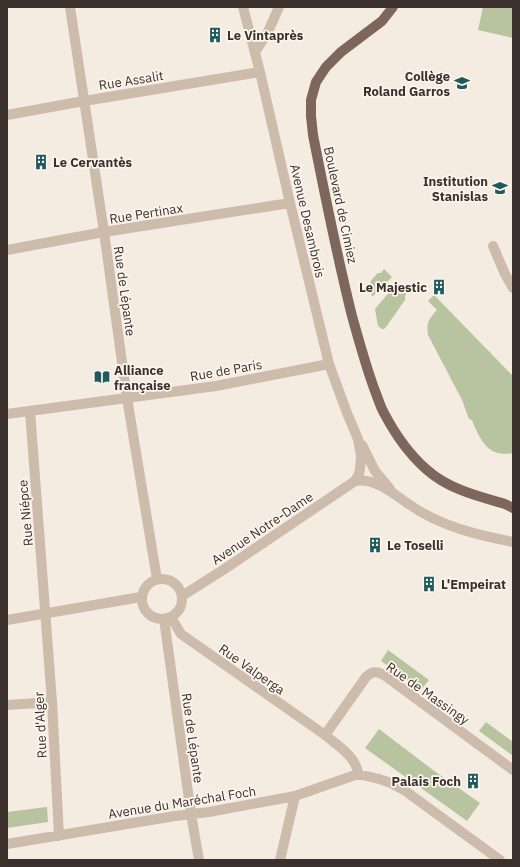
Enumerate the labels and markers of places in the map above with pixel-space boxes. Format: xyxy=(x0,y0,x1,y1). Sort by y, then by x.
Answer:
building icon: Le Vintaprès xyxy=(206,26,224,44)
place label: Le Vintaprès xyxy=(227,27,304,44)
place label: Collège Roland Garros xyxy=(363,68,450,100)
school or university icon: Collège Roland Garros xyxy=(453,74,471,92)
building icon: Le Cervantès xyxy=(32,153,50,171)
place label: Le Cervantès xyxy=(53,154,133,171)
place label: Institution Stanislas xyxy=(423,173,488,205)
school or university icon: Institution Stanislas xyxy=(491,179,509,197)
building icon: Le Majestic xyxy=(430,278,448,296)
place label: Le Majestic xyxy=(359,279,427,296)
place label: Alliance française xyxy=(114,362,171,394)
library icon: Alliance française xyxy=(93,368,111,386)
building icon: Le Toselli xyxy=(366,536,384,554)
place label: Le Toselli xyxy=(387,537,444,554)
building icon: L'Empeirat xyxy=(420,575,438,593)
place label: L'Empeirat xyxy=(441,576,506,593)
building icon: Palais Foch xyxy=(464,772,482,790)
place label: Palais Foch xyxy=(392,773,461,790)

